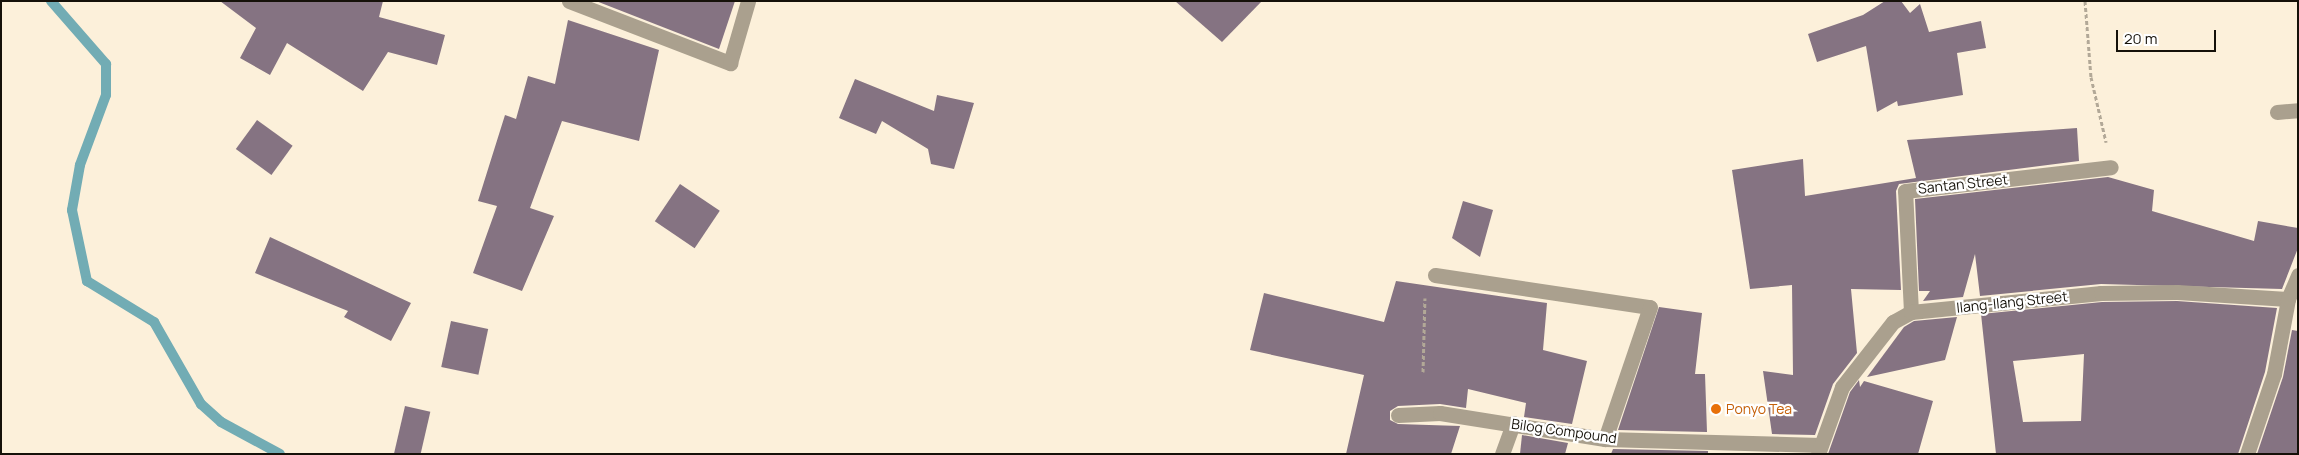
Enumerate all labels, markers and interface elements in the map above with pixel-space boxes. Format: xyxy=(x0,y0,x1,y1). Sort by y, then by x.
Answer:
scale bar xyxy=(2119,20,2219,52)
text: 20 m xyxy=(2124,28,2157,49)
street label: Santan Street xyxy=(1917,171,2009,197)
street label: Ilang-Ilang Street xyxy=(1956,288,2068,316)
place label: Ponyo Tea xyxy=(1726,401,1792,417)
marker: Ponyo Tea xyxy=(1710,403,1722,415)
street label: Bilog Compound xyxy=(1510,415,1618,447)

